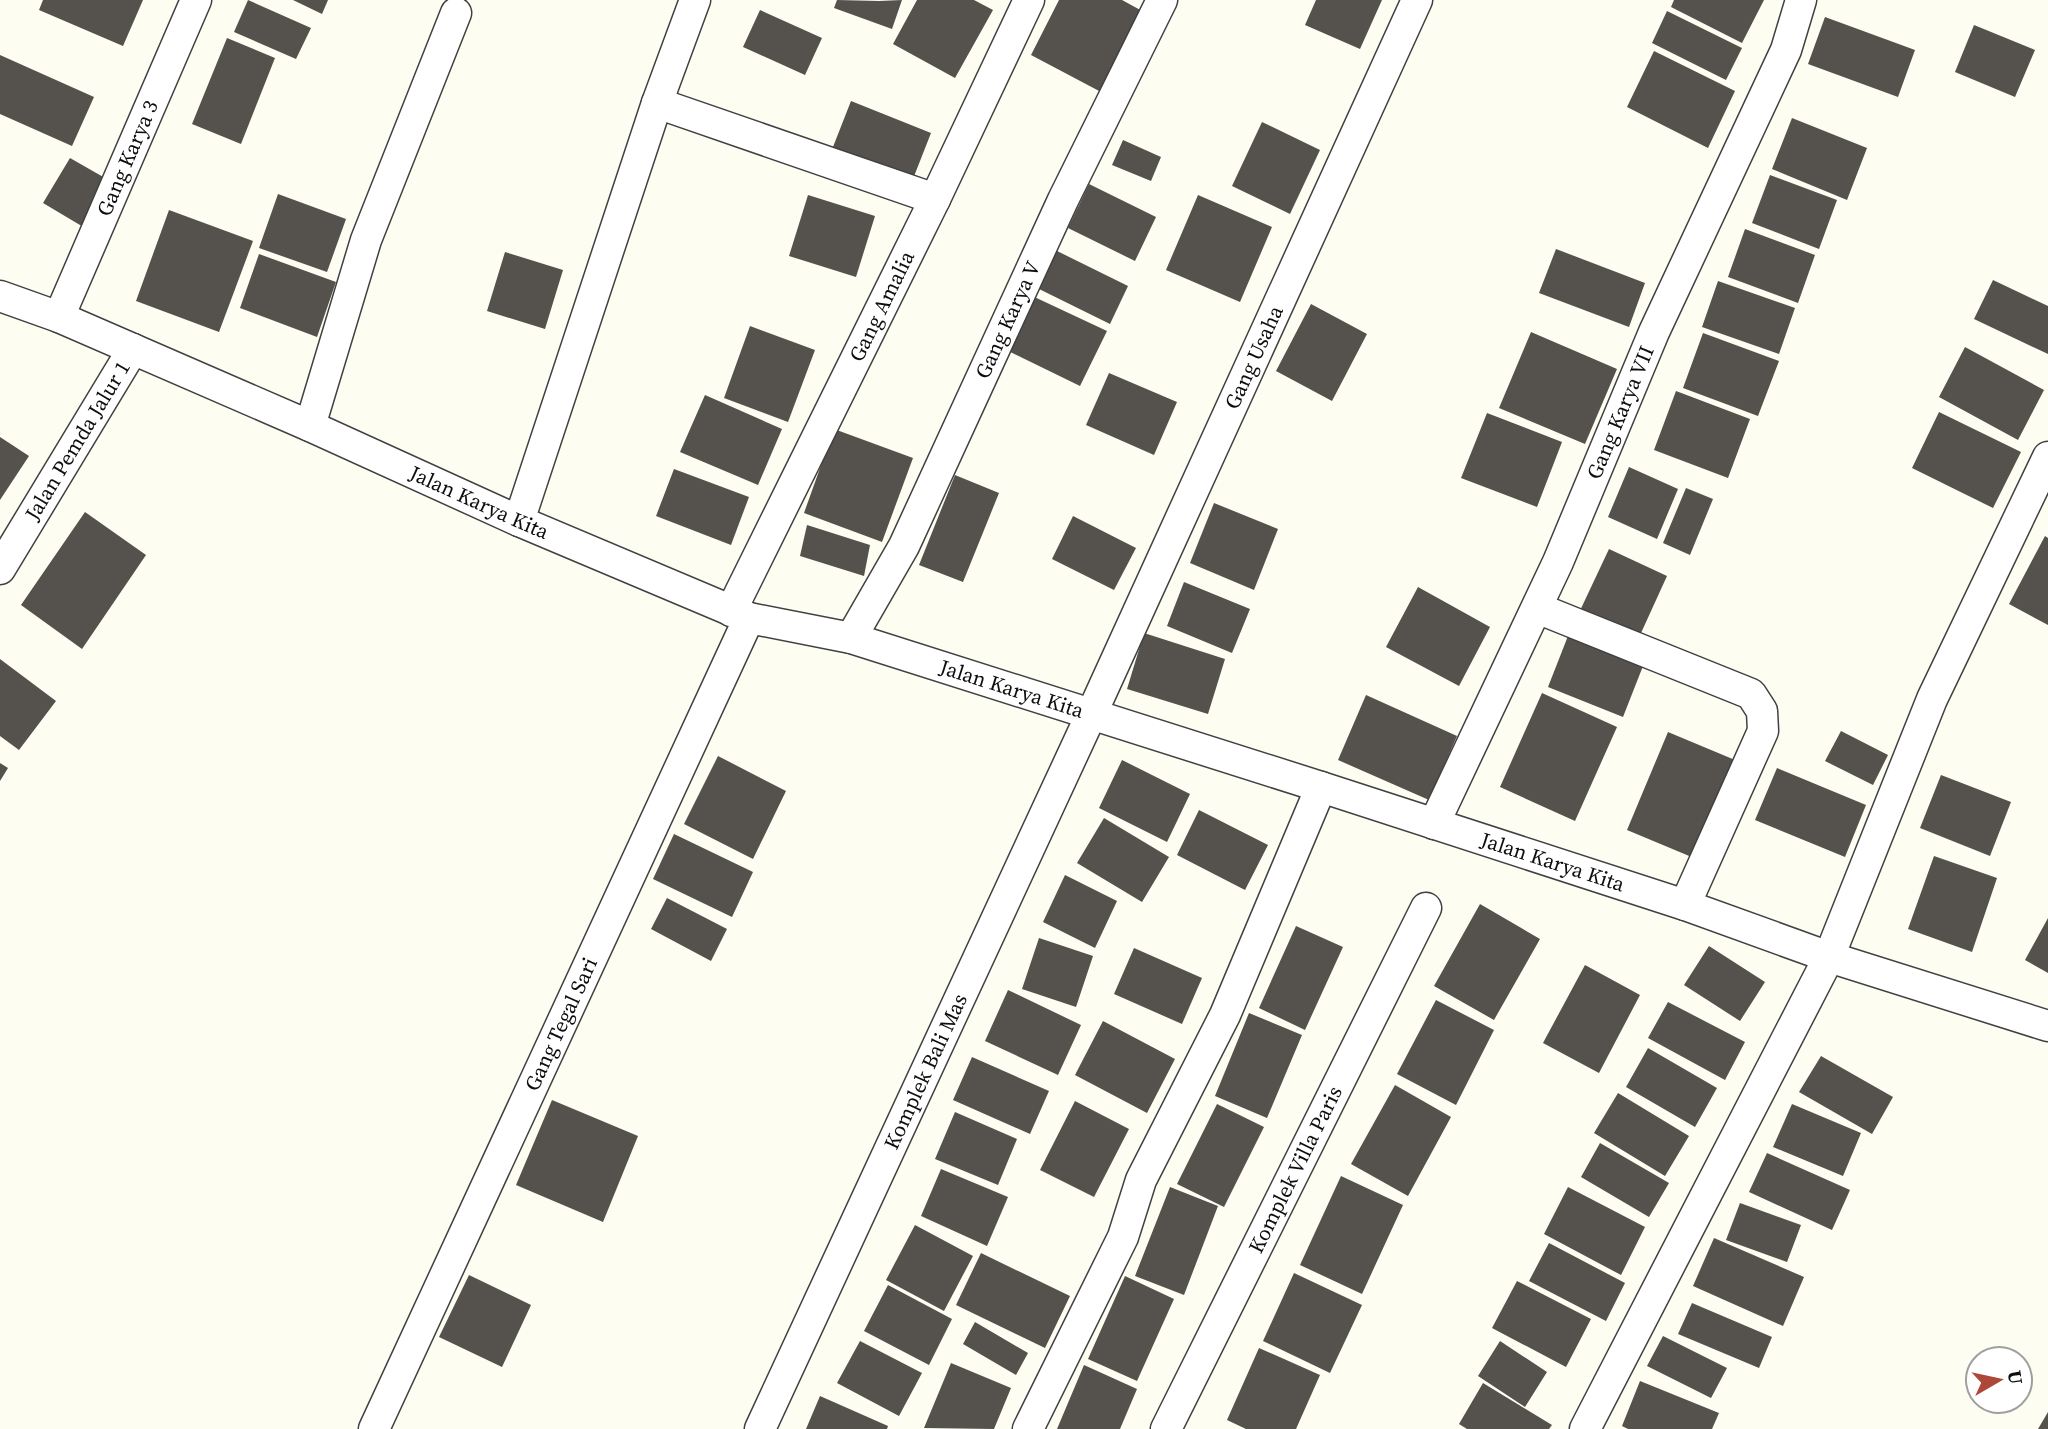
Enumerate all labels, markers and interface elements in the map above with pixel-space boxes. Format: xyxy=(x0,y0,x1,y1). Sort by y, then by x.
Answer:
street label: Gang Karya 3 xyxy=(89,96,165,220)
street label: Gang Amalia xyxy=(842,245,921,366)
street label: Gang Karya V xyxy=(968,256,1047,383)
street label: Gang Usaha xyxy=(1217,300,1290,414)
street label: Gang Karya VII xyxy=(1579,341,1661,483)
street label: Jalan Pemda Jalur 1 xyxy=(17,355,137,527)
street label: Jalan Karya Kita xyxy=(404,458,554,546)
street label: Jalan Karya Kita xyxy=(935,652,1088,725)
street label: Jalan Karya Kita xyxy=(1476,824,1629,899)
street label: Gang Tegal Sari xyxy=(517,953,604,1095)
street label: Komplek Bali Mas xyxy=(877,989,974,1154)
street label: Komplek Villa Paris xyxy=(1241,1081,1349,1258)
north arrow xyxy=(1964,1345,2034,1415)
text: U xyxy=(2002,1368,2030,1386)

